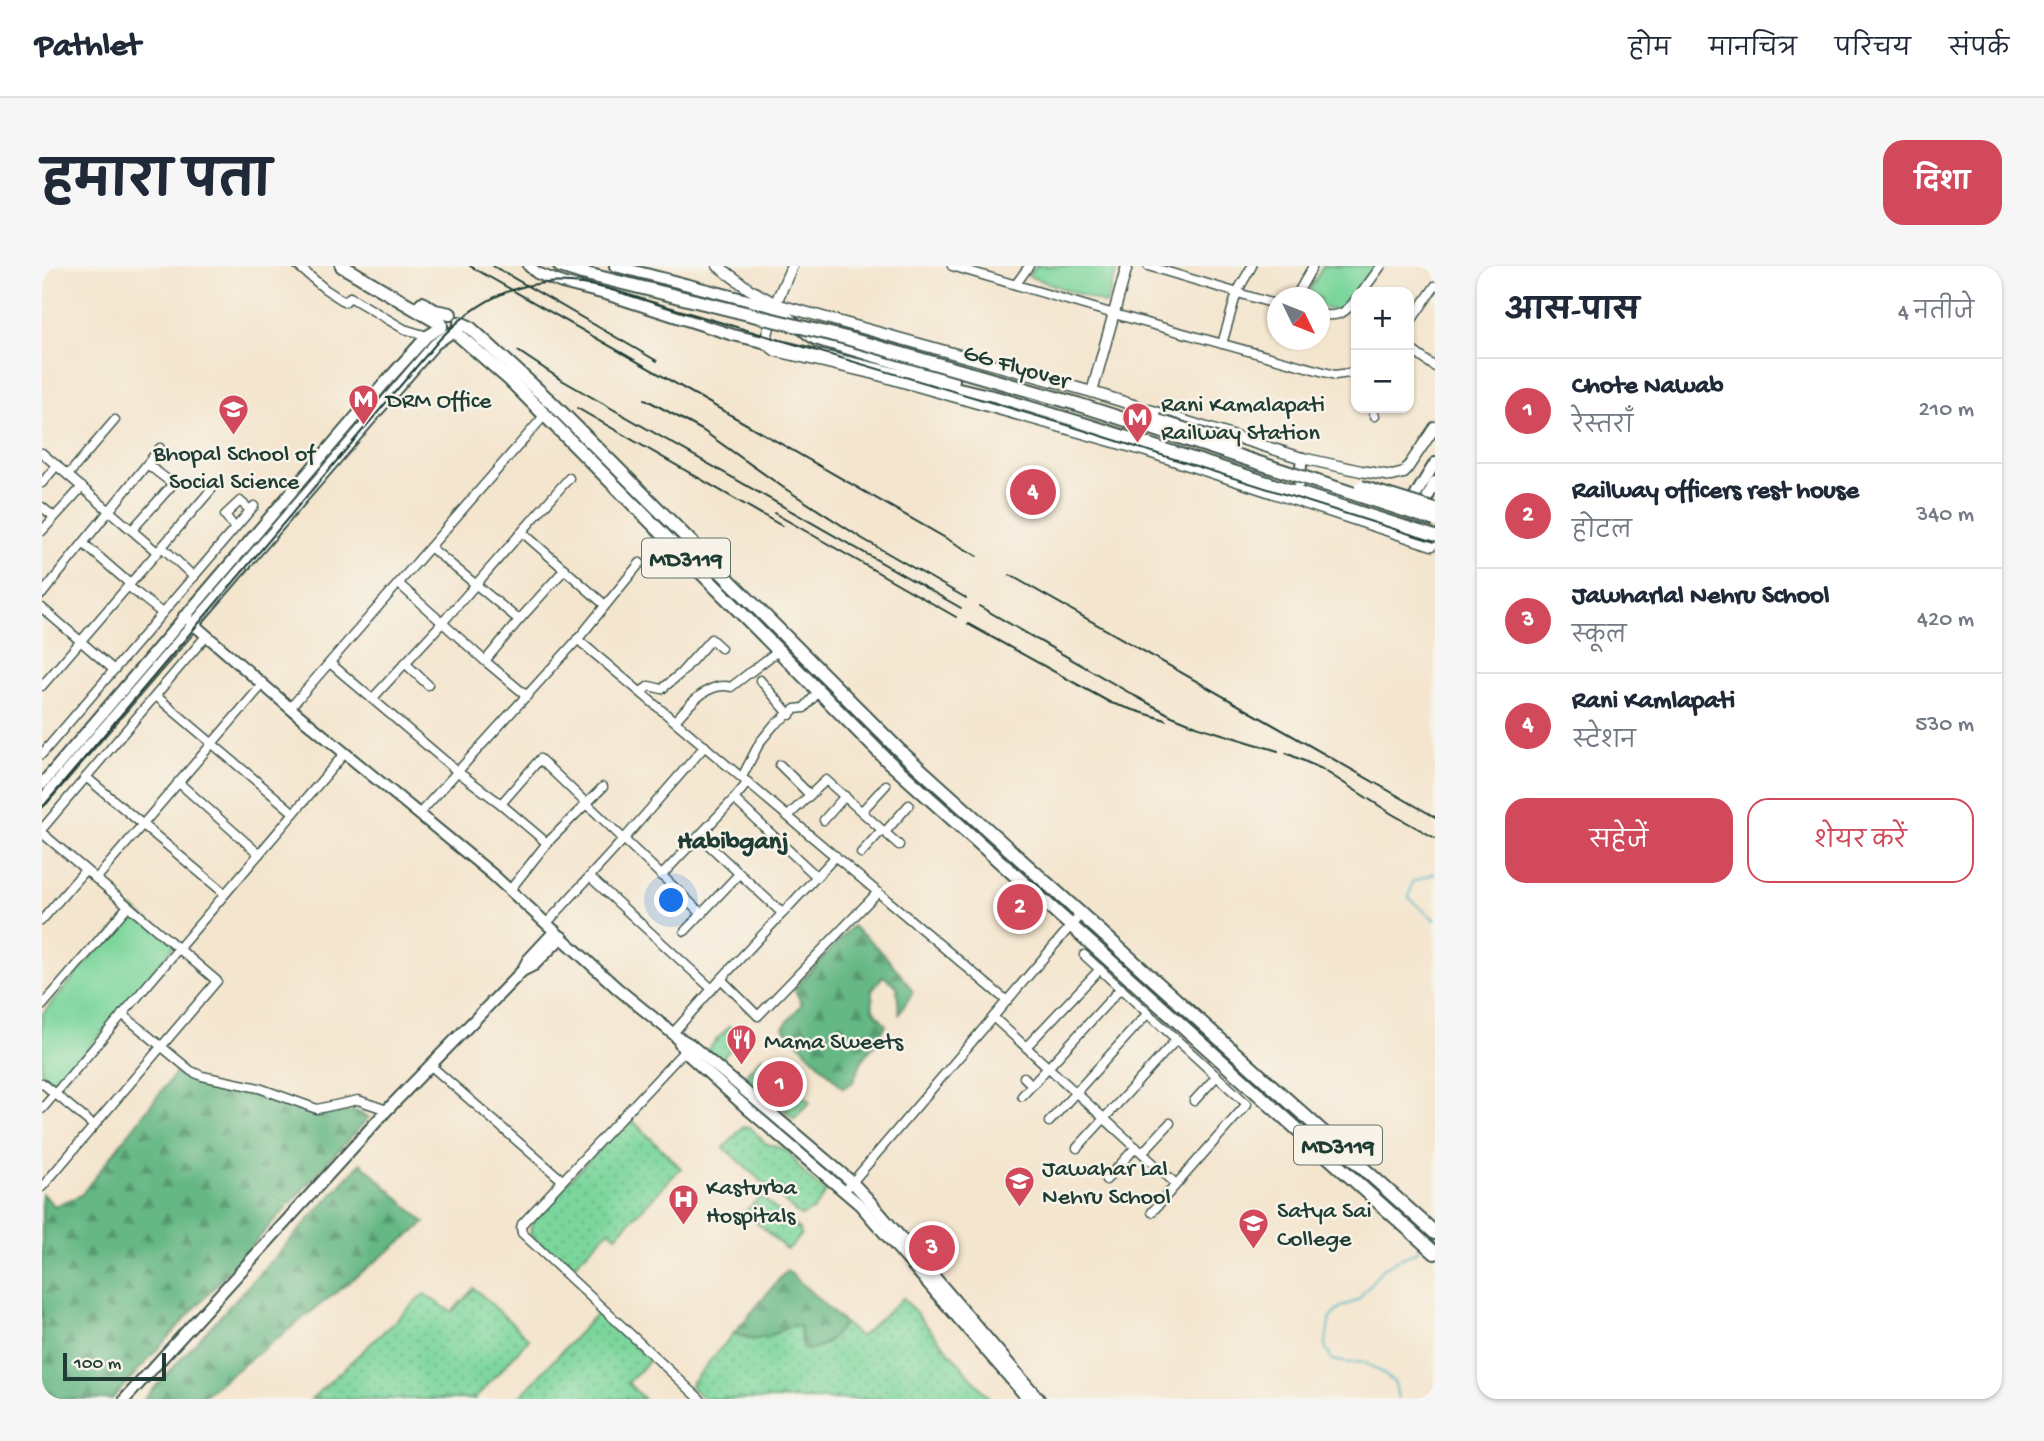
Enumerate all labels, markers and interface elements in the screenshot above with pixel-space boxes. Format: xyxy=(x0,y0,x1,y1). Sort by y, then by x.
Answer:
text: Pathlet xyxy=(35,29,141,67)
text: होम xyxy=(1628,36,1671,65)
text: मानचित्र xyxy=(1709,36,1797,65)
text: परिचय xyxy=(1835,36,1911,65)
text: संपर्क xyxy=(1949,36,2009,65)
button: दिशा xyxy=(1883,140,2002,225)
text: हमारा पता xyxy=(42,157,271,215)
north arrow xyxy=(1267,287,1330,350)
map controls xyxy=(1351,287,1414,413)
button: + xyxy=(1351,287,1414,350)
text: आस-पास xyxy=(1505,296,1639,331)
text: 4 नतीजे xyxy=(1898,300,1974,327)
street label: GG Flyover xyxy=(960,339,1075,398)
button: − xyxy=(1351,350,1414,413)
text: Chote Nawab xyxy=(1572,372,1723,403)
metro station icon: DRM Office xyxy=(346,382,380,426)
place label: DRM Office xyxy=(384,388,492,417)
place label: Rani Kamalapati Railway Station xyxy=(1161,392,1325,449)
school or university icon: Bhopal School of Social Science xyxy=(217,393,251,437)
text: 1 xyxy=(1523,397,1533,424)
text: 210 m xyxy=(1919,397,1974,424)
metro station icon: Rani Kamalapati Railway Station xyxy=(1121,400,1155,444)
text: रेस्तराँ xyxy=(1572,414,1633,441)
place label: Bhopal School of Social Science xyxy=(152,441,316,498)
pin: 4 xyxy=(1010,466,1056,518)
text: Railway officers rest house xyxy=(1572,477,1859,508)
text: 2 xyxy=(1522,502,1534,529)
text: 340 m xyxy=(1916,502,1974,529)
text: होटल xyxy=(1572,519,1632,546)
road number: MD3119 xyxy=(642,538,730,578)
text: Jawharlal Nehru School xyxy=(1572,582,1830,613)
text: 3 xyxy=(1522,607,1534,634)
text: 420 m xyxy=(1917,607,1974,634)
text: स्कूल xyxy=(1572,624,1627,651)
text: Rani Kamlapati xyxy=(1572,687,1735,718)
text: 4 xyxy=(1523,712,1533,739)
text: 530 m xyxy=(1915,712,1974,739)
text: स्टेशन xyxy=(1572,729,1636,756)
button: सहेजें xyxy=(1505,798,1733,883)
button: शेयर करें xyxy=(1747,798,1974,883)
district label: Habibganj xyxy=(677,828,789,859)
pin: 2 xyxy=(997,881,1043,933)
your location xyxy=(654,883,688,917)
restaurant icon: Mama Sweets xyxy=(724,1023,758,1067)
place label: Mama Sweets xyxy=(764,1029,904,1058)
pin: 1 xyxy=(757,1058,803,1110)
road number: MD3119 xyxy=(1294,1126,1382,1164)
place label: Jawahar Lal Nehru School xyxy=(1042,1156,1171,1213)
school or university icon: Jawahar Lal Nehru School xyxy=(1002,1164,1036,1208)
place label: Kasturba Hospitals xyxy=(706,1175,798,1232)
hospital icon: Kasturba Hospitals xyxy=(666,1183,700,1227)
place label: Satya Sai College xyxy=(1277,1198,1372,1255)
school or university icon: Satya Sai College xyxy=(1237,1206,1271,1250)
pin: 3 xyxy=(909,1222,955,1274)
scale bar xyxy=(63,1350,166,1382)
text: 100 m xyxy=(74,1353,121,1376)

